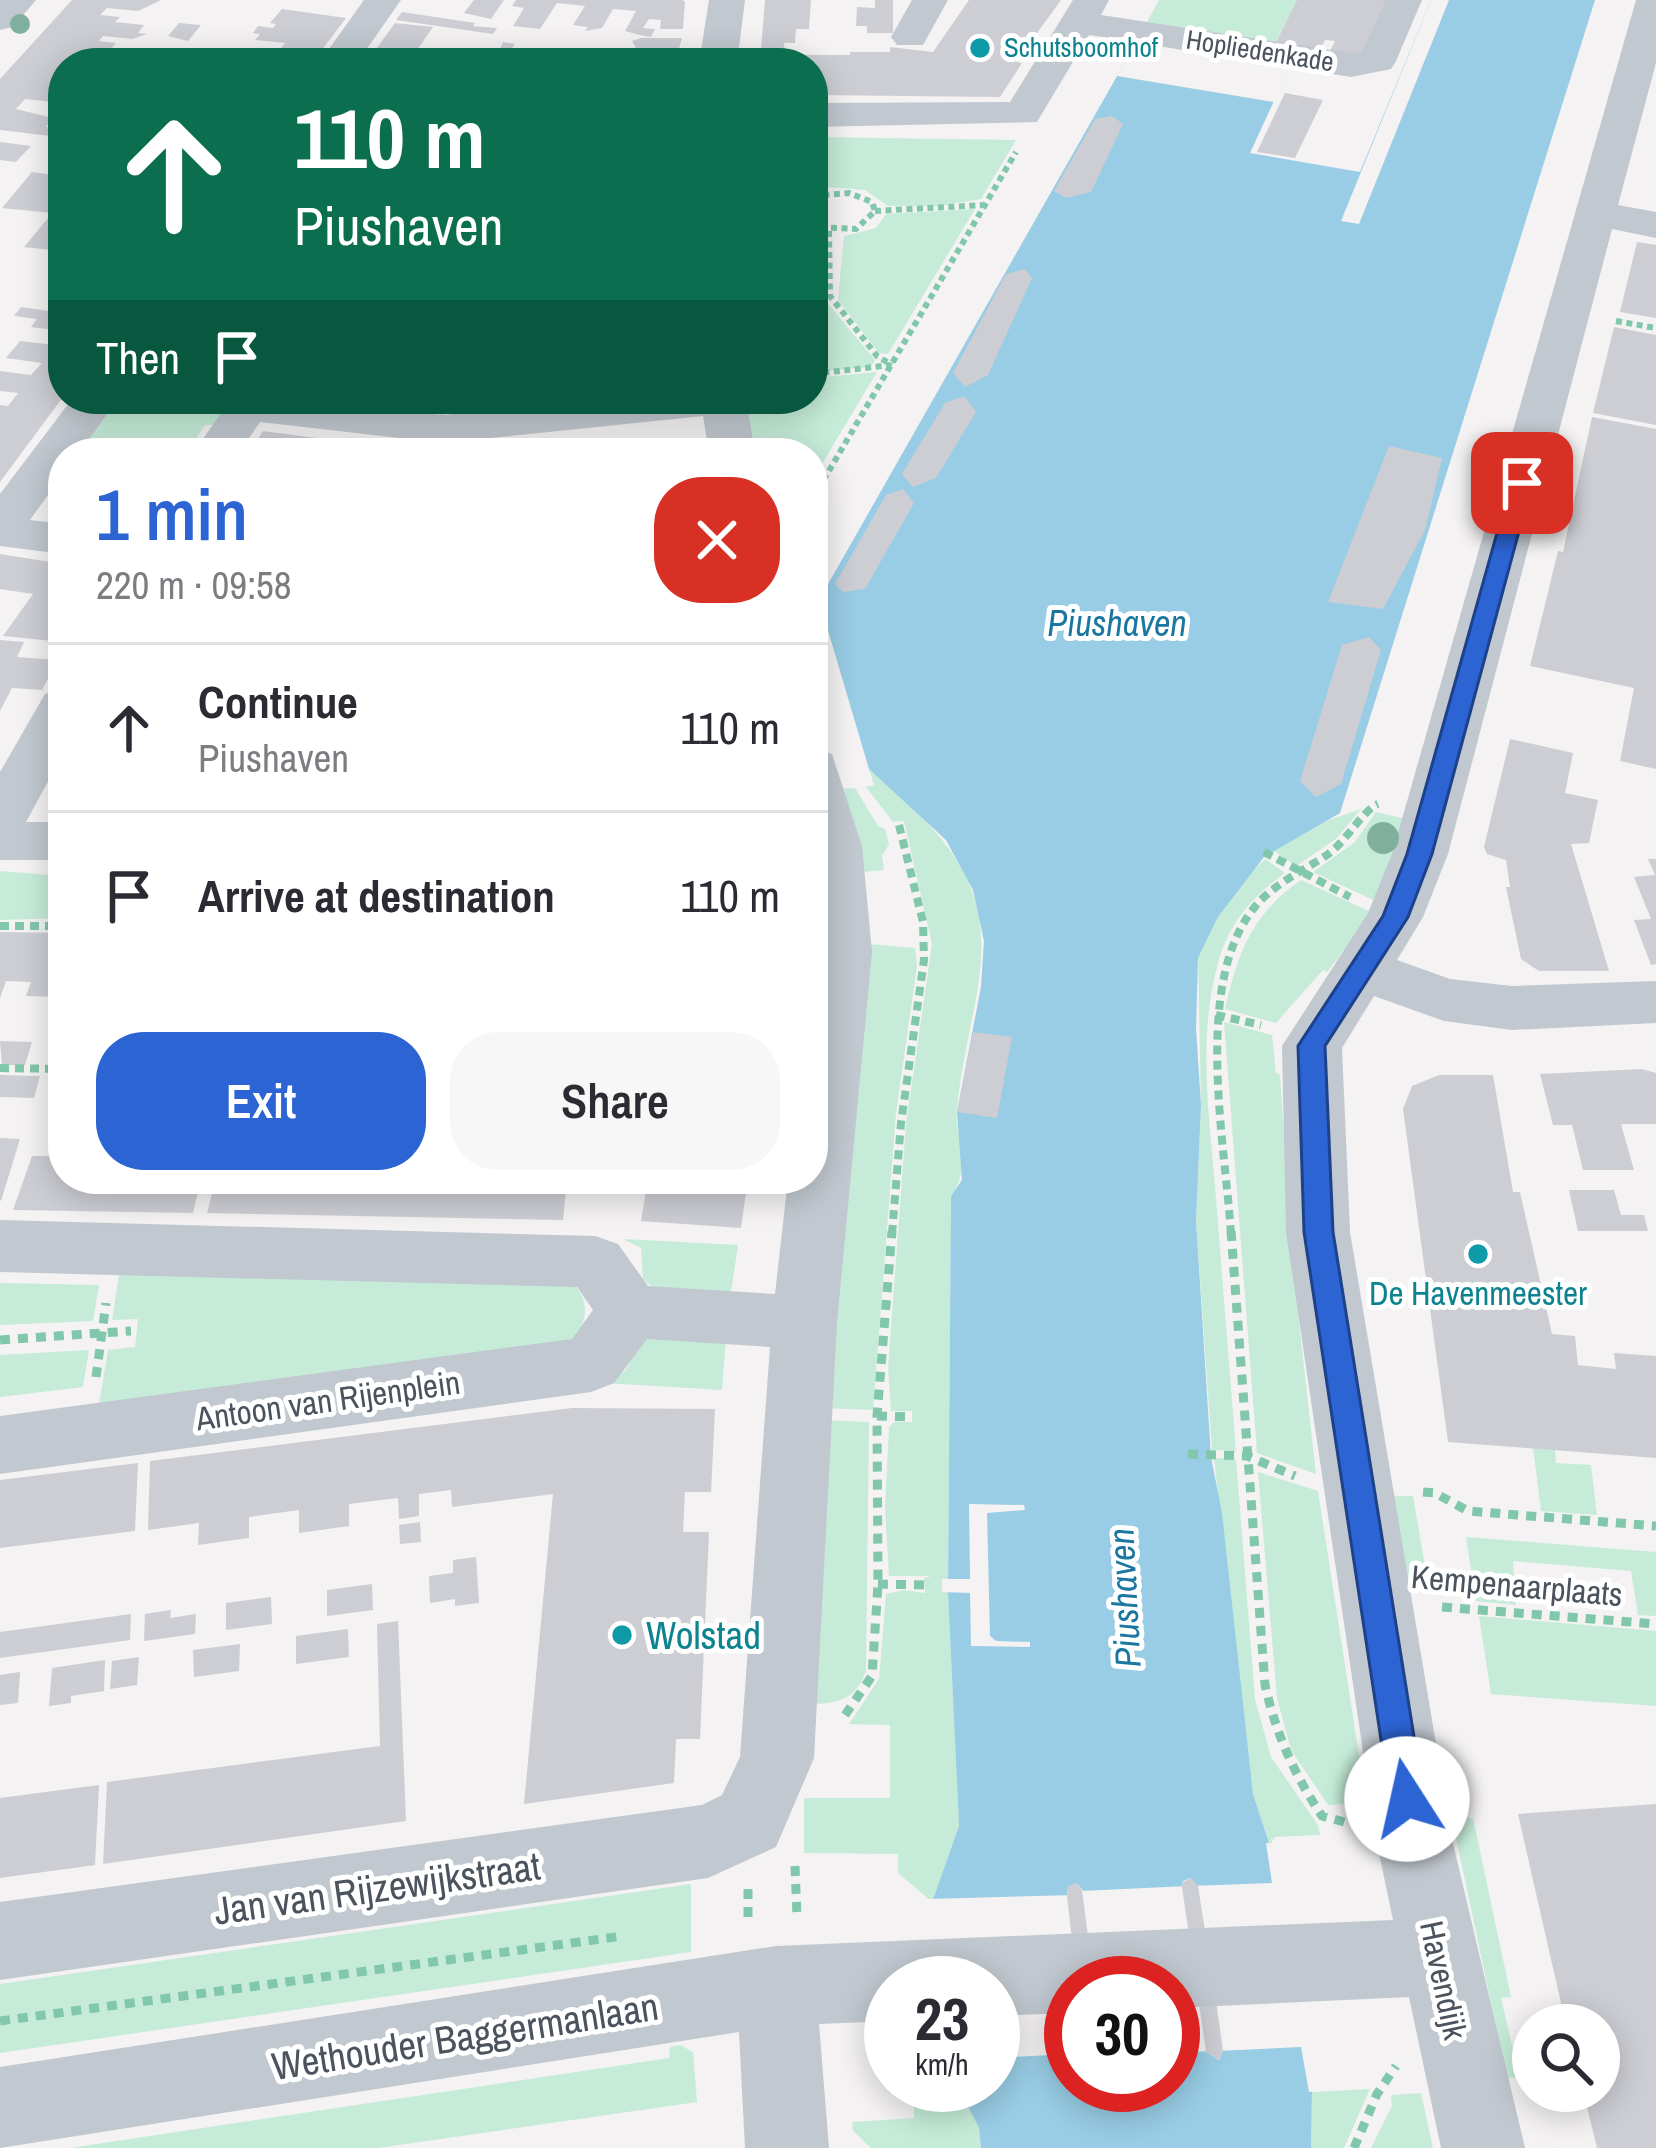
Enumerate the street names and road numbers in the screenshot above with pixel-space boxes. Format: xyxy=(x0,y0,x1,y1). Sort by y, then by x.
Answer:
street label: Hopliedenkade xyxy=(1184,21,1337,79)
street label: Antoon van Rijenplein xyxy=(192,1360,463,1440)
street label: Kempenaarplaats xyxy=(1409,1554,1625,1616)
street label: Jan van Rijzewijkstraat xyxy=(211,1839,544,1937)
street label: Havendijk xyxy=(1410,1917,1478,2044)
street label: Wethouder Baggermanlaan xyxy=(268,1980,662,2092)

